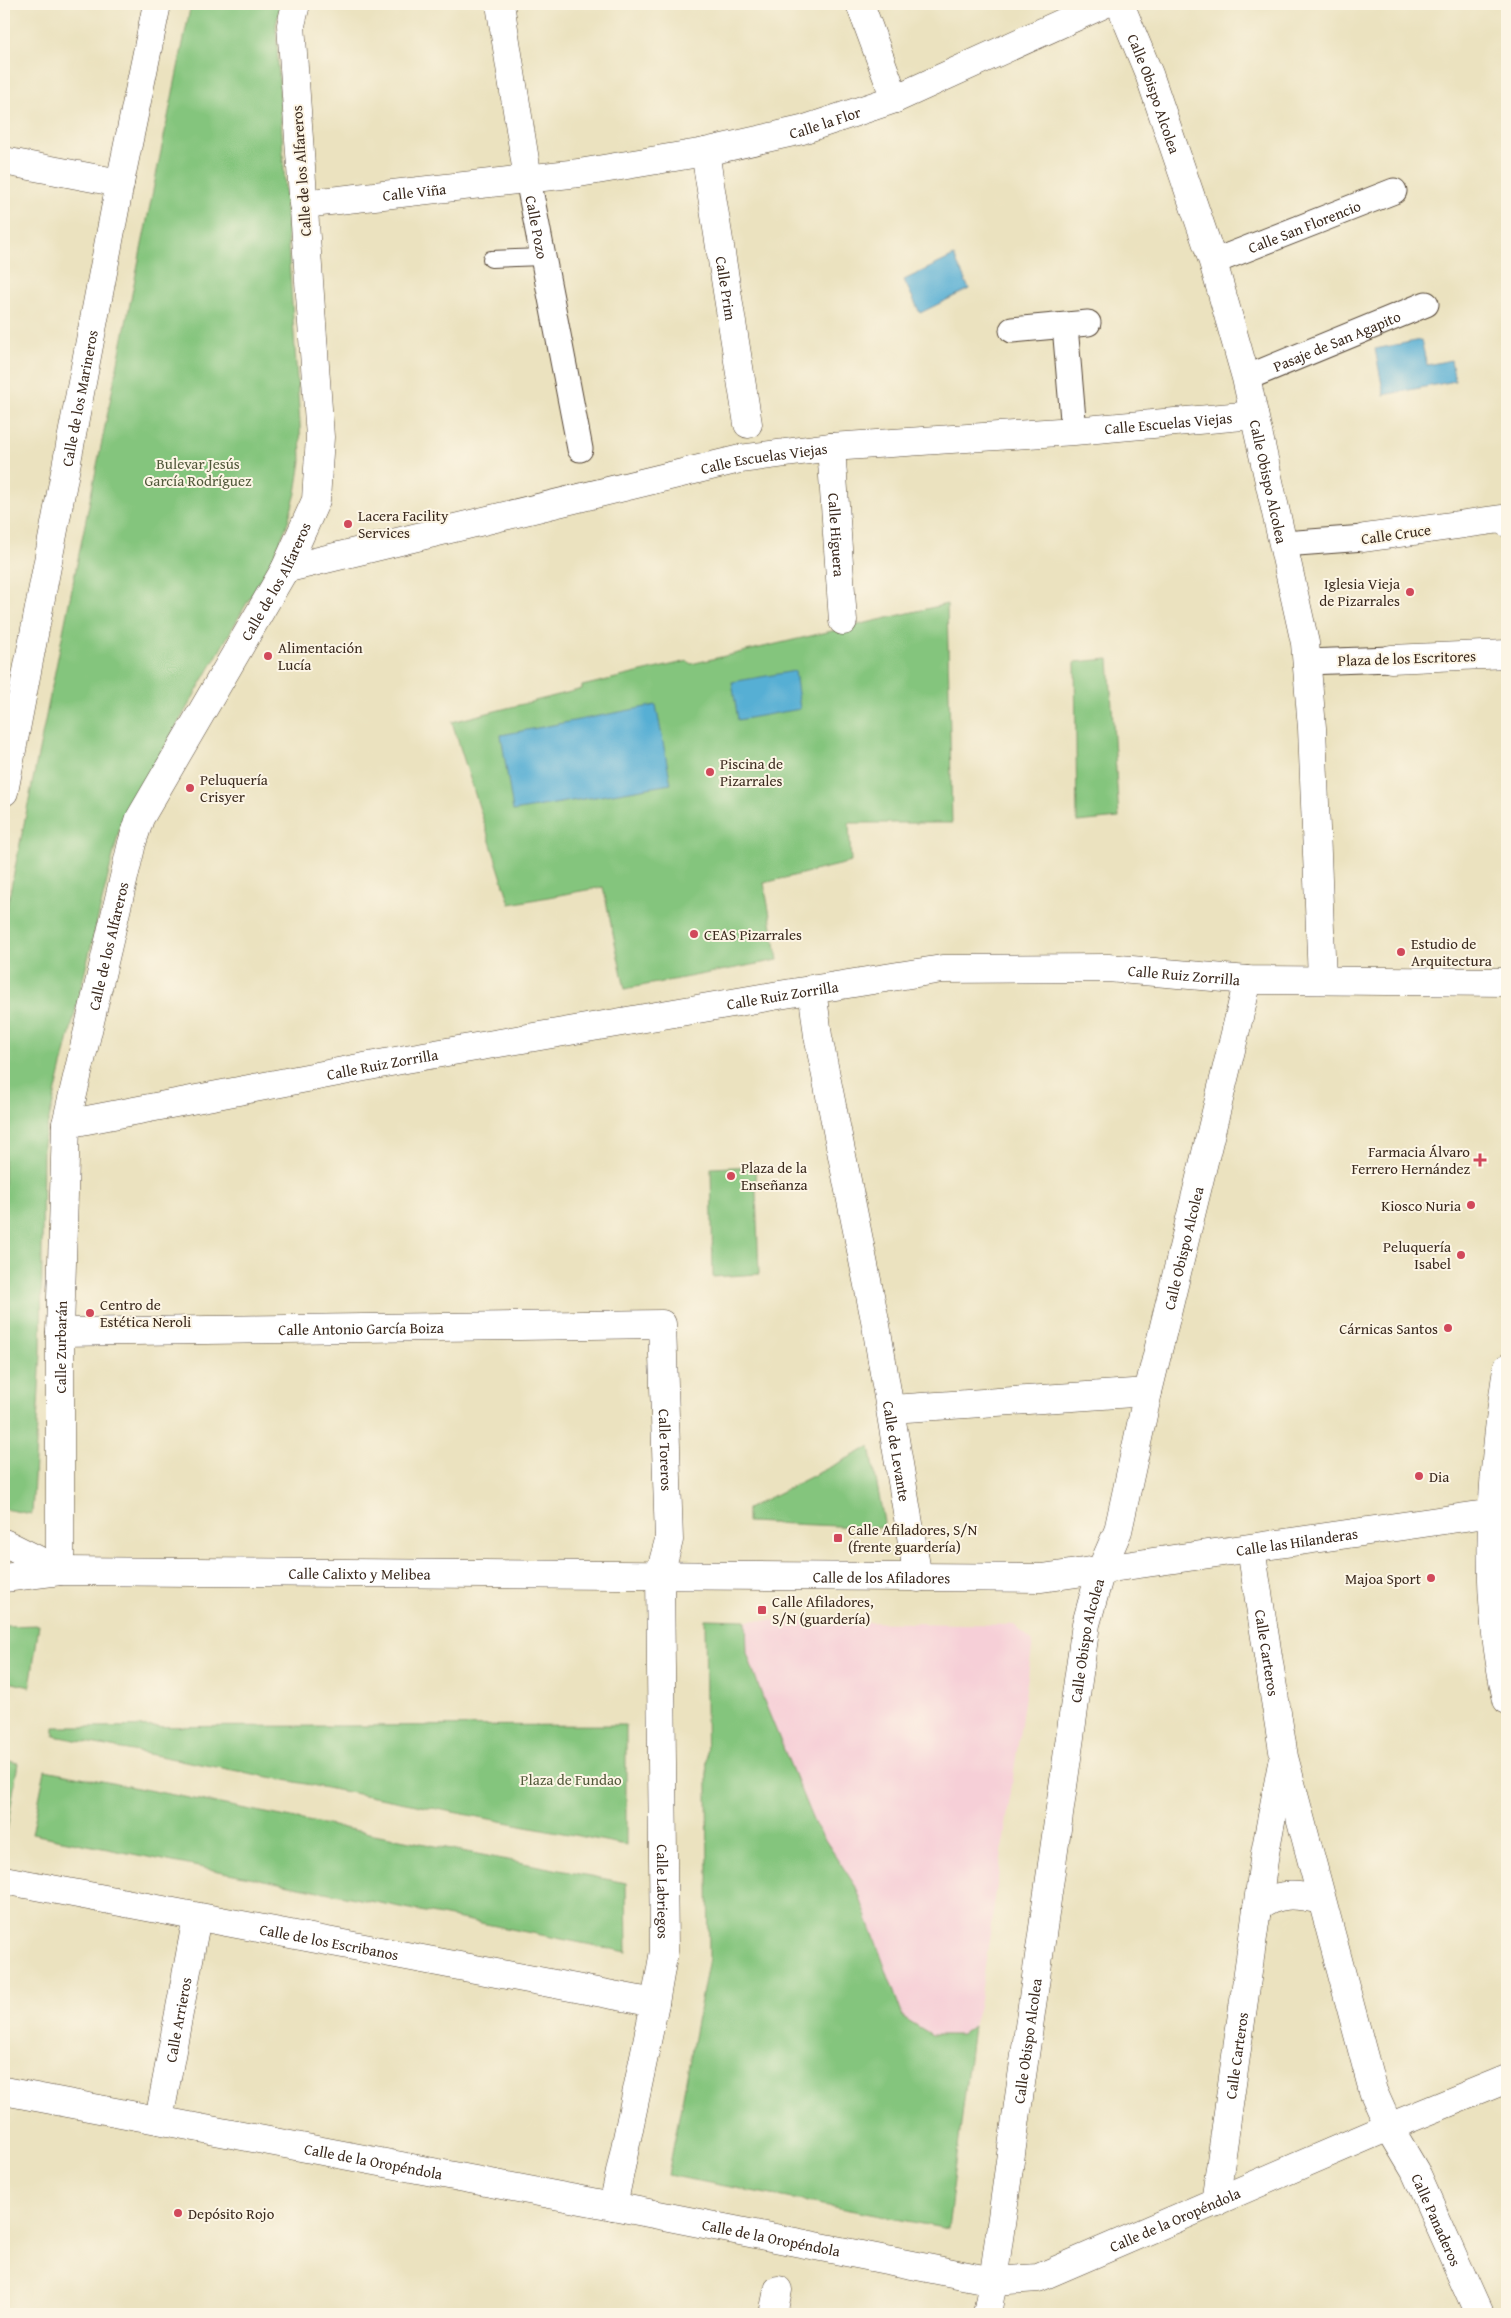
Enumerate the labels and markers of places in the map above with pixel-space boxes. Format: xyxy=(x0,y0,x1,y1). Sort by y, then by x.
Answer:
place label: Lacera Facility Services xyxy=(358,505,449,543)
marker: Lacera Facility Services xyxy=(342,518,354,530)
place label: Iglesia Vieja de Pizarrales xyxy=(1319,573,1400,611)
marker: Iglesia Vieja de Pizarrales xyxy=(1404,586,1416,598)
place label: Alimentación Lucía xyxy=(278,637,363,675)
marker: Alimentación Lucía xyxy=(262,650,274,662)
place label: Piscina de Pizarrales xyxy=(720,753,783,791)
marker: Piscina de Pizarrales xyxy=(704,766,716,778)
place label: Peluquería Crisyer xyxy=(200,769,268,807)
marker: Peluquería Crisyer xyxy=(184,782,196,794)
place label: CEAS Pizarrales xyxy=(704,924,802,945)
marker: CEAS Pizarrales xyxy=(688,928,700,940)
place label: Estudio de Arquitectura xyxy=(1411,933,1492,971)
marker: Estudio de Arquitectura xyxy=(1395,946,1407,958)
place label: Farmacia Álvaro Ferrero Hernández xyxy=(1351,1141,1470,1179)
marker: Farmacia Álvaro Ferrero Hernández xyxy=(1474,1154,1486,1166)
place label: Plaza de la Enseñanza xyxy=(741,1157,808,1195)
marker: Plaza de la Enseñanza xyxy=(725,1170,737,1182)
place label: Kiosco Nuria xyxy=(1381,1195,1461,1216)
marker: Kiosco Nuria xyxy=(1465,1199,1477,1211)
place label: Peluquería Isabel xyxy=(1383,1236,1451,1274)
marker: Peluquería Isabel xyxy=(1455,1249,1467,1261)
place label: Centro de Estética Neroli xyxy=(100,1294,191,1332)
marker: Centro de Estética Neroli xyxy=(84,1307,96,1319)
place label: Cárnicas Santos xyxy=(1339,1318,1438,1339)
marker: Cárnicas Santos xyxy=(1442,1322,1454,1334)
place label: Dia xyxy=(1429,1466,1449,1487)
marker: Dia xyxy=(1413,1470,1425,1482)
place label: Calle Afiladores, S/N (frente guardería) xyxy=(848,1519,977,1557)
marker: Calle Afiladores, S/N (frente guardería) xyxy=(832,1532,844,1544)
place label: Majoa Sport xyxy=(1345,1568,1422,1589)
marker: Majoa Sport xyxy=(1425,1572,1437,1584)
place label: Calle Afiladores, S/N (guardería) xyxy=(772,1591,874,1629)
marker: Calle Afiladores, S/N (guardería) xyxy=(756,1604,768,1616)
place label: Depósito Rojo xyxy=(188,2203,275,2224)
marker: Depósito Rojo xyxy=(172,2207,184,2219)

